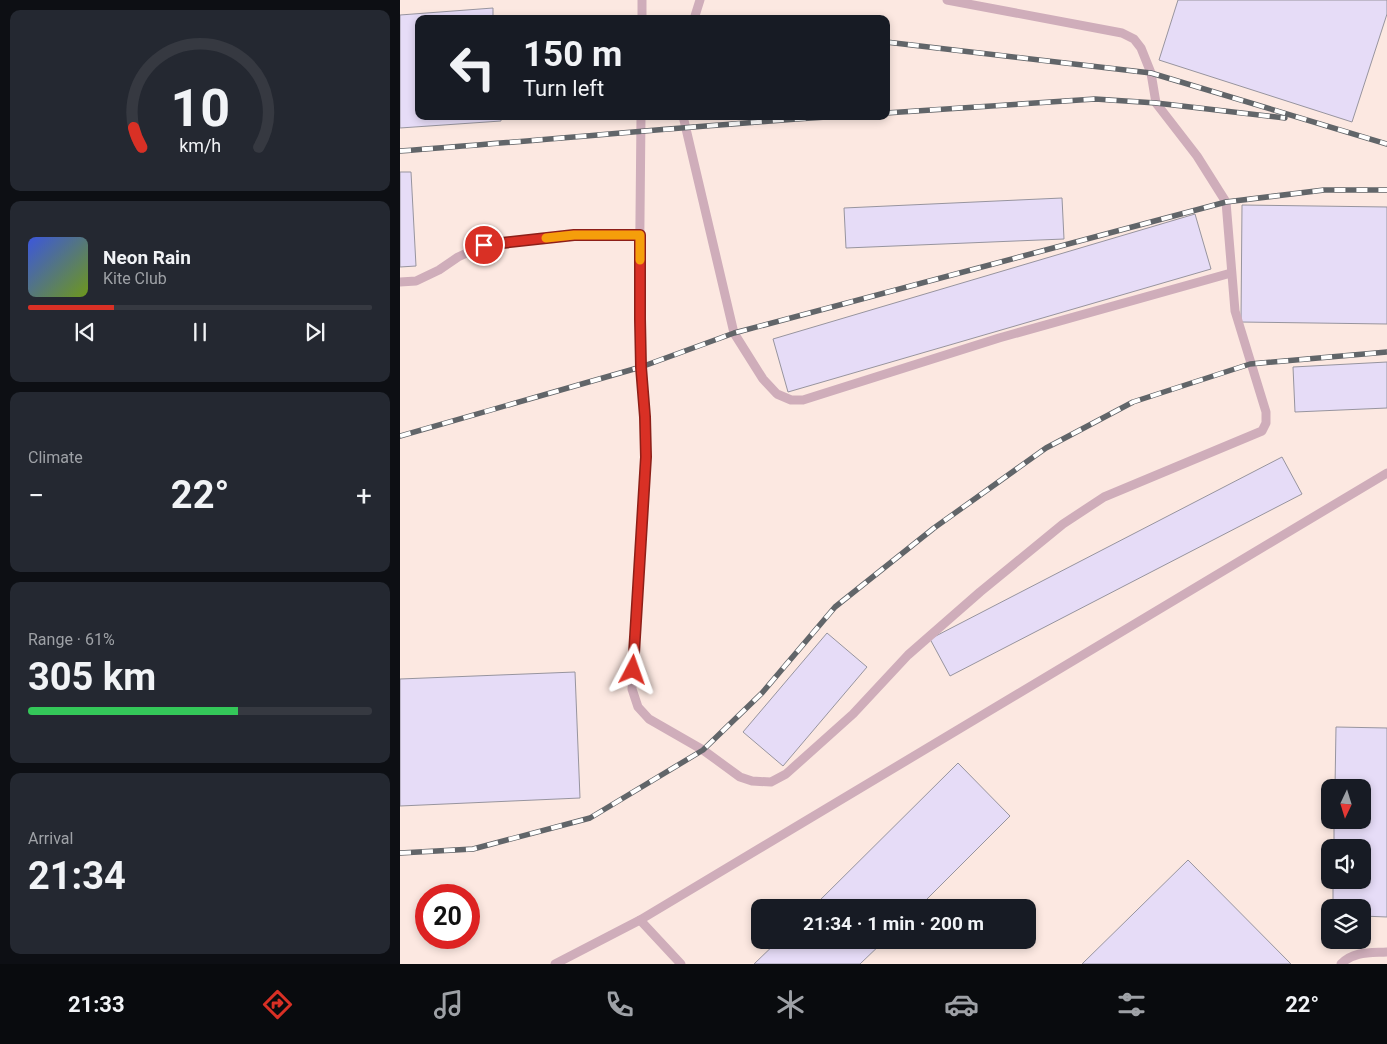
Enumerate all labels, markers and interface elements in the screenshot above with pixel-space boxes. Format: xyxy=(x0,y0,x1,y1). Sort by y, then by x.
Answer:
text: 150 m xyxy=(523,34,622,75)
icon: left xyxy=(440,35,505,100)
text: Turn left xyxy=(523,76,604,101)
text: 10 xyxy=(170,78,230,139)
text: km/h xyxy=(179,135,221,156)
pin xyxy=(463,224,505,266)
icon: arrive xyxy=(470,231,498,259)
text: Neon Rain xyxy=(103,246,191,269)
text: Kite Club xyxy=(103,269,167,288)
icon: previous xyxy=(71,318,99,346)
icon: pause xyxy=(186,318,214,346)
icon: next xyxy=(301,318,329,346)
text: Climate xyxy=(28,448,83,467)
text: 22° xyxy=(171,473,229,517)
text: − xyxy=(28,479,44,512)
text: + xyxy=(356,479,372,512)
text: Range · 61% xyxy=(28,630,115,649)
position arrow xyxy=(606,643,658,695)
text: 305 km xyxy=(28,655,156,699)
north arrow xyxy=(1321,779,1371,829)
map controls xyxy=(1321,779,1371,949)
text: Arrival xyxy=(28,829,73,848)
button: sound xyxy=(1321,839,1371,889)
text: 21:34 xyxy=(28,854,126,898)
speed limit sign: 20 xyxy=(415,884,480,949)
button: layers xyxy=(1321,899,1371,949)
text: 21:34 · 1 min · 200 m xyxy=(803,912,984,935)
icon: directions xyxy=(260,987,295,1022)
icon: music xyxy=(431,987,466,1022)
icon: phone xyxy=(602,987,637,1022)
icon: climate xyxy=(773,987,808,1022)
icon: car xyxy=(944,987,979,1022)
icon: filters xyxy=(1114,987,1149,1022)
text: 21:33 xyxy=(68,992,125,1017)
text: 22° xyxy=(1285,992,1319,1017)

